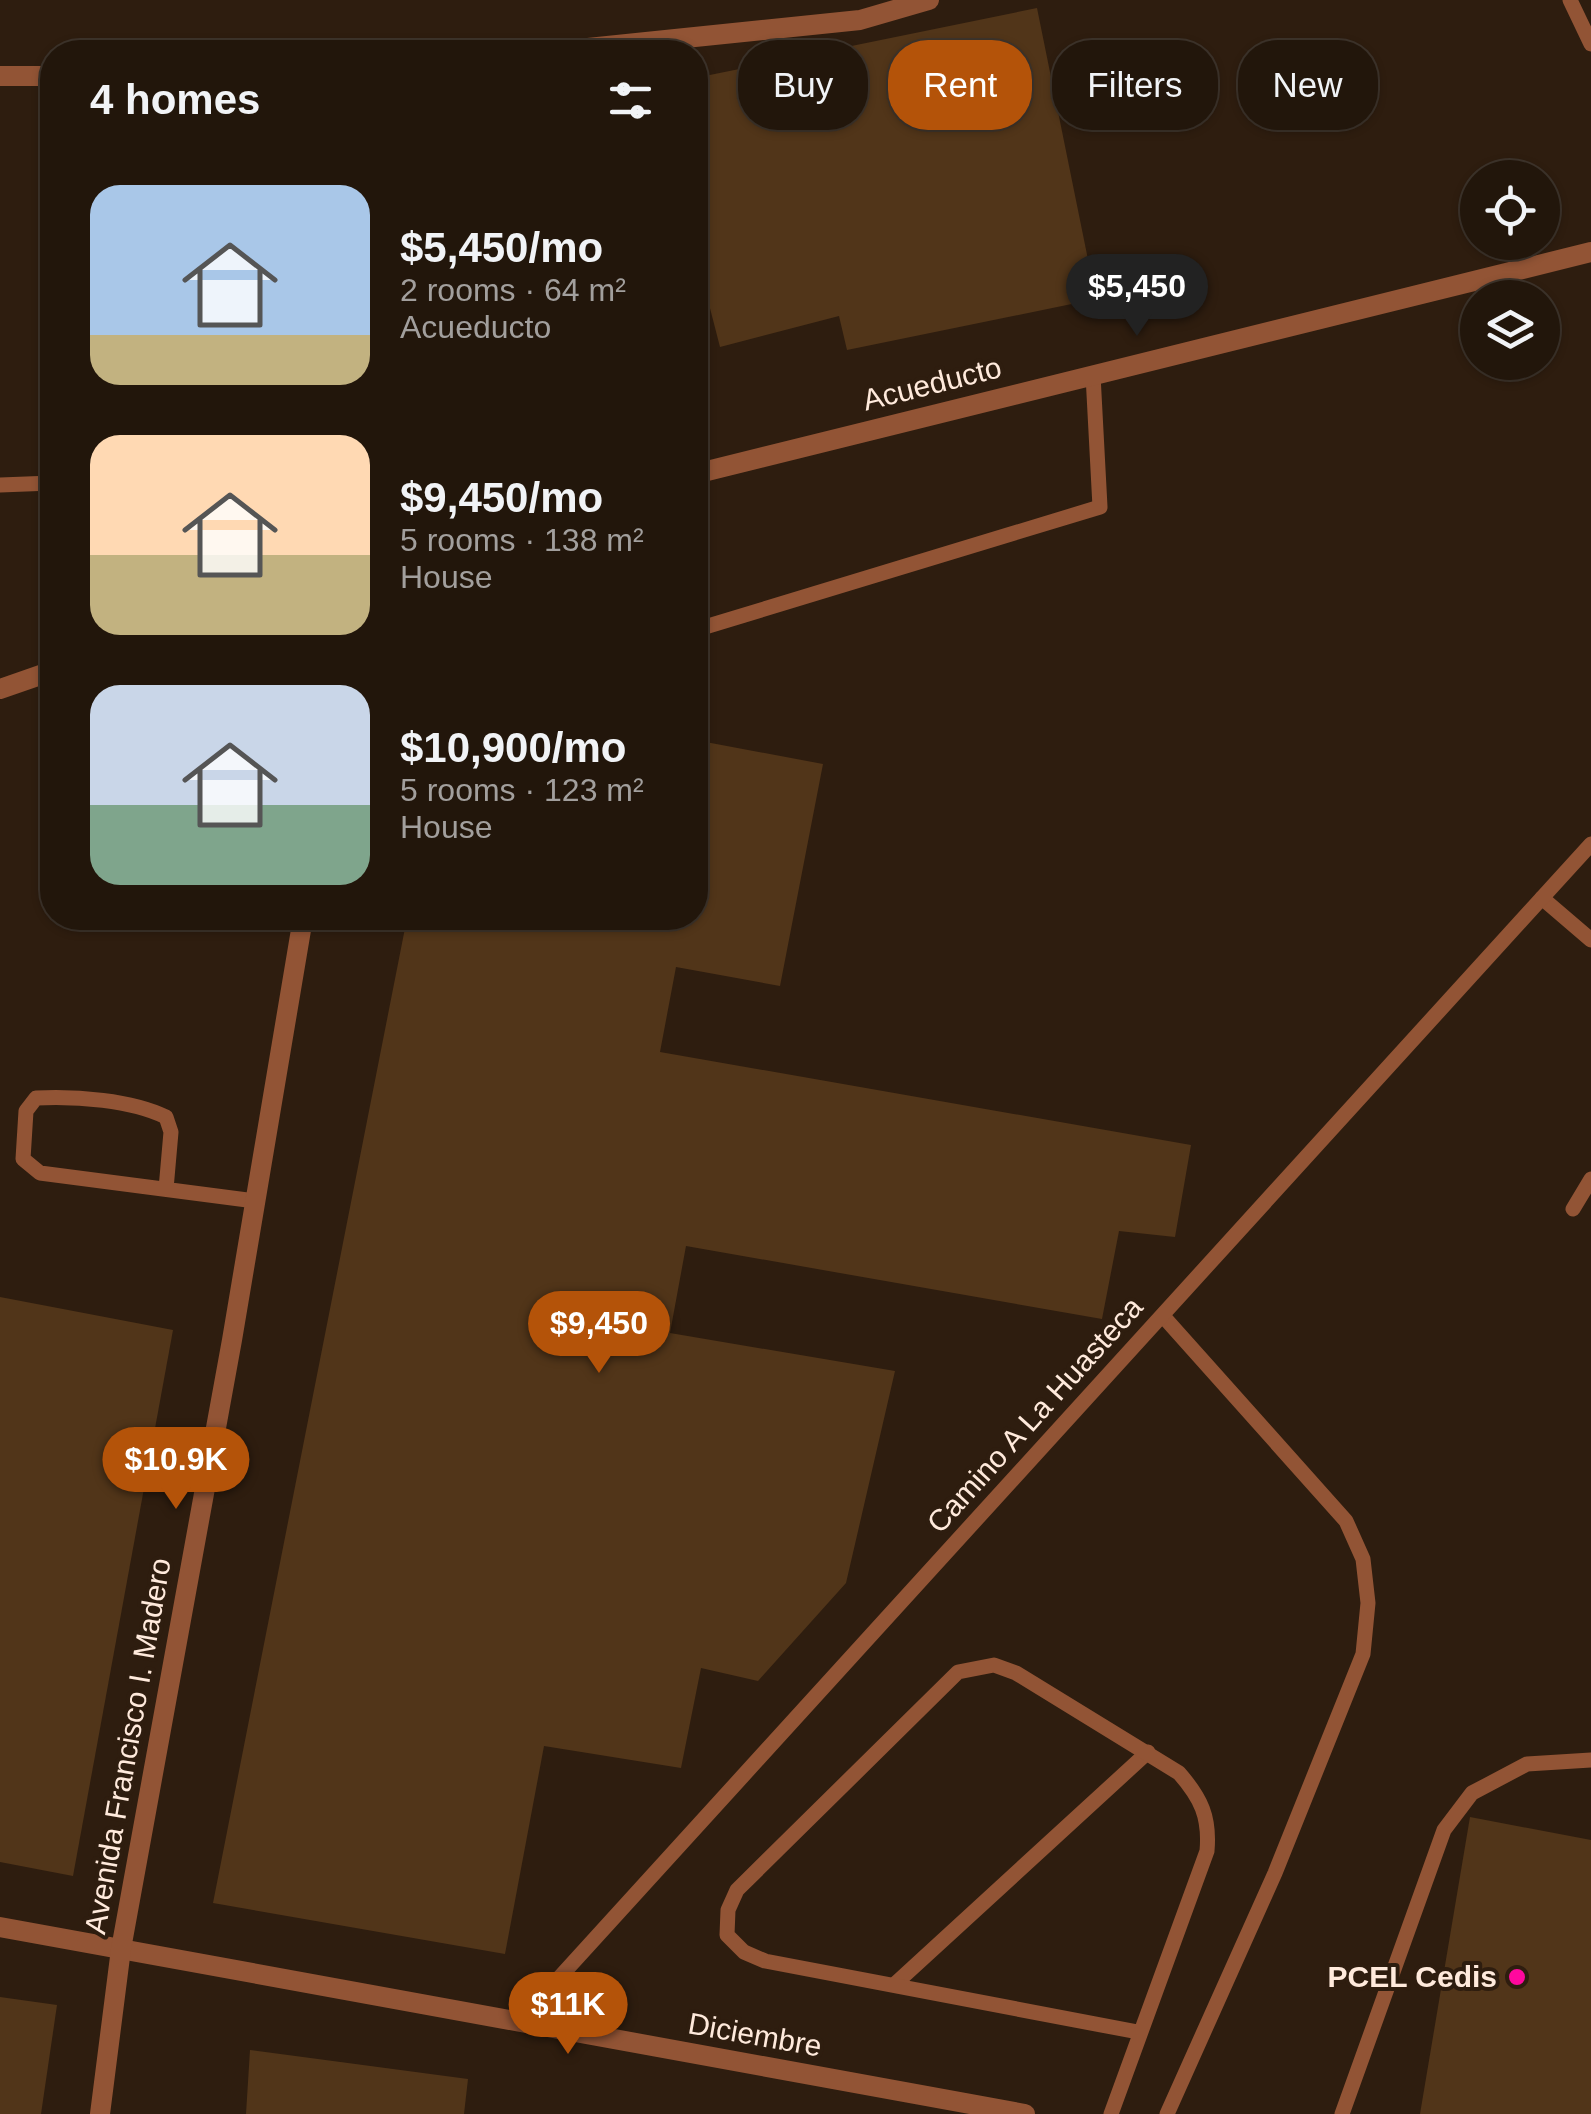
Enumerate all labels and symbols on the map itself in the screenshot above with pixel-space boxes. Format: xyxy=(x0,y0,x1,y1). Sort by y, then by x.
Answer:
pin: $5,450 xyxy=(1056,254,1218,339)
street label: Acueducto xyxy=(859,350,1005,417)
street label: Camino A La Huasteca xyxy=(920,1290,1149,1539)
pin: $9,450 xyxy=(518,1291,680,1376)
pin: $10.9K xyxy=(95,1427,257,1512)
street label: Avenida Francisco I. Madero xyxy=(78,1555,177,1937)
place label: PCEL Cedis xyxy=(1328,1960,1497,1993)
marker: PCEL Cedis xyxy=(1506,1966,1528,1988)
pin: $11K xyxy=(509,1972,627,2057)
street label: Diciembre xyxy=(686,2007,824,2062)

